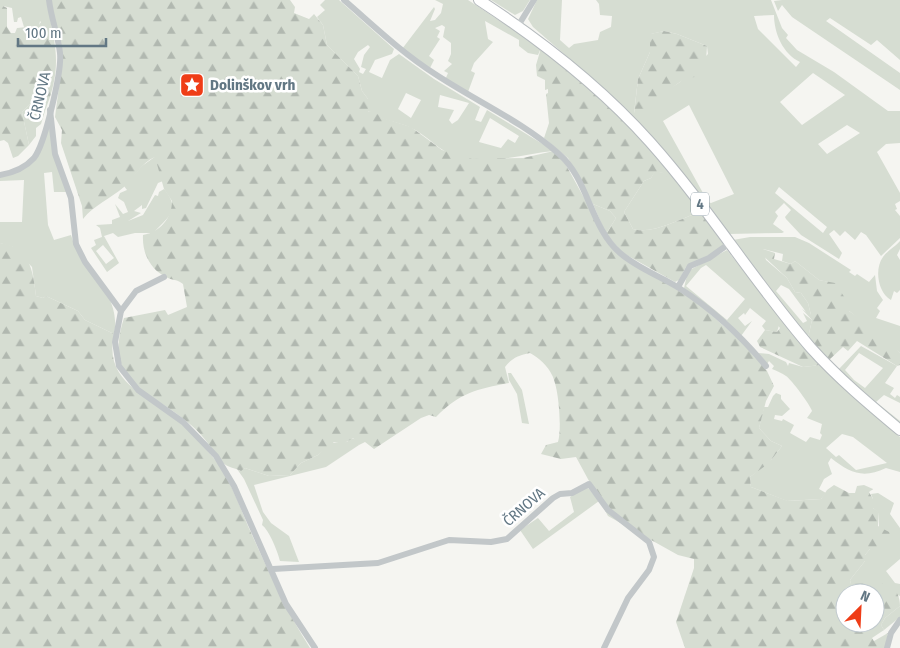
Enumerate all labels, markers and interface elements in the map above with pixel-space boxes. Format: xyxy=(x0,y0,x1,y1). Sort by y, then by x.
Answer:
scale bar xyxy=(18,15,105,47)
text: 100 m xyxy=(25,24,62,42)
street label: ČRNOVA xyxy=(26,70,54,122)
place icon: Dolinškov vrh xyxy=(179,72,205,98)
place label: Dolinškov vrh xyxy=(210,76,295,94)
road number: 4 xyxy=(691,192,709,215)
street label: ČRNOVA xyxy=(499,484,549,530)
north arrow xyxy=(835,583,885,633)
text: N xyxy=(858,587,872,606)

